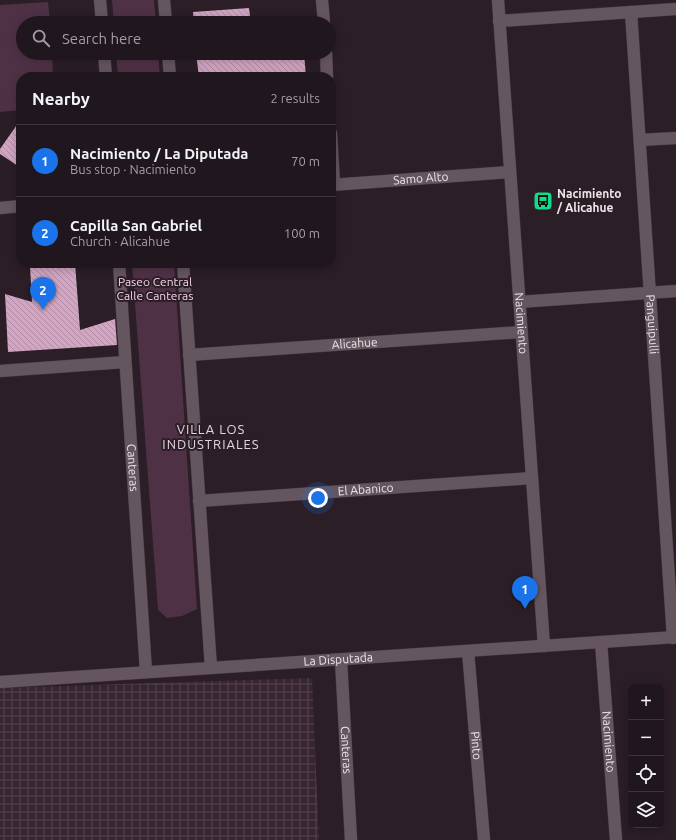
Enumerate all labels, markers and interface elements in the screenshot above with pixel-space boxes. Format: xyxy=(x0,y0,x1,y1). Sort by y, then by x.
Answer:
search box xyxy=(16,16,336,60)
icon: search xyxy=(30,27,52,49)
text: Search here xyxy=(62,30,141,47)
text: Nearby xyxy=(32,89,90,108)
text: 2 results xyxy=(270,91,320,105)
text: Nacimiento / La Diputada xyxy=(70,145,249,162)
text: 1 xyxy=(41,154,49,168)
text: 70 m xyxy=(291,154,320,168)
text: Bus stop · Nacimiento xyxy=(70,162,196,176)
street label: Samo Alto xyxy=(393,169,449,186)
place label: Nacimiento / Alicahue xyxy=(556,187,622,214)
bus stop icon: Nacimiento / Alicahue xyxy=(532,190,554,212)
text: Capilla San Gabriel xyxy=(70,217,202,234)
text: 2 xyxy=(41,226,49,240)
text: 100 m xyxy=(284,226,320,240)
text: Church · Alicahue xyxy=(70,234,170,248)
park label: Paseo Central Calle Canteras xyxy=(117,275,193,302)
pin: 2 xyxy=(30,277,56,310)
street label: Nacimiento xyxy=(513,292,530,354)
street label: Panguipulli xyxy=(644,294,661,355)
street label: Alicahue xyxy=(331,335,378,351)
district label: VILLA LOS INDUSTRIALES xyxy=(162,422,260,451)
street label: Canteras xyxy=(125,443,141,492)
street label: El Abanico xyxy=(337,481,394,497)
your location xyxy=(308,488,328,508)
pin: 1 xyxy=(512,576,538,609)
street label: La Disputada xyxy=(303,650,373,668)
map controls xyxy=(628,684,664,828)
button: + xyxy=(628,684,664,720)
street label: Nacimiento xyxy=(600,710,618,773)
button: − xyxy=(628,720,664,756)
street label: Canteras xyxy=(339,726,354,774)
street label: Pinto xyxy=(469,731,484,760)
button: locate xyxy=(628,756,664,792)
button: layers xyxy=(628,792,664,828)

